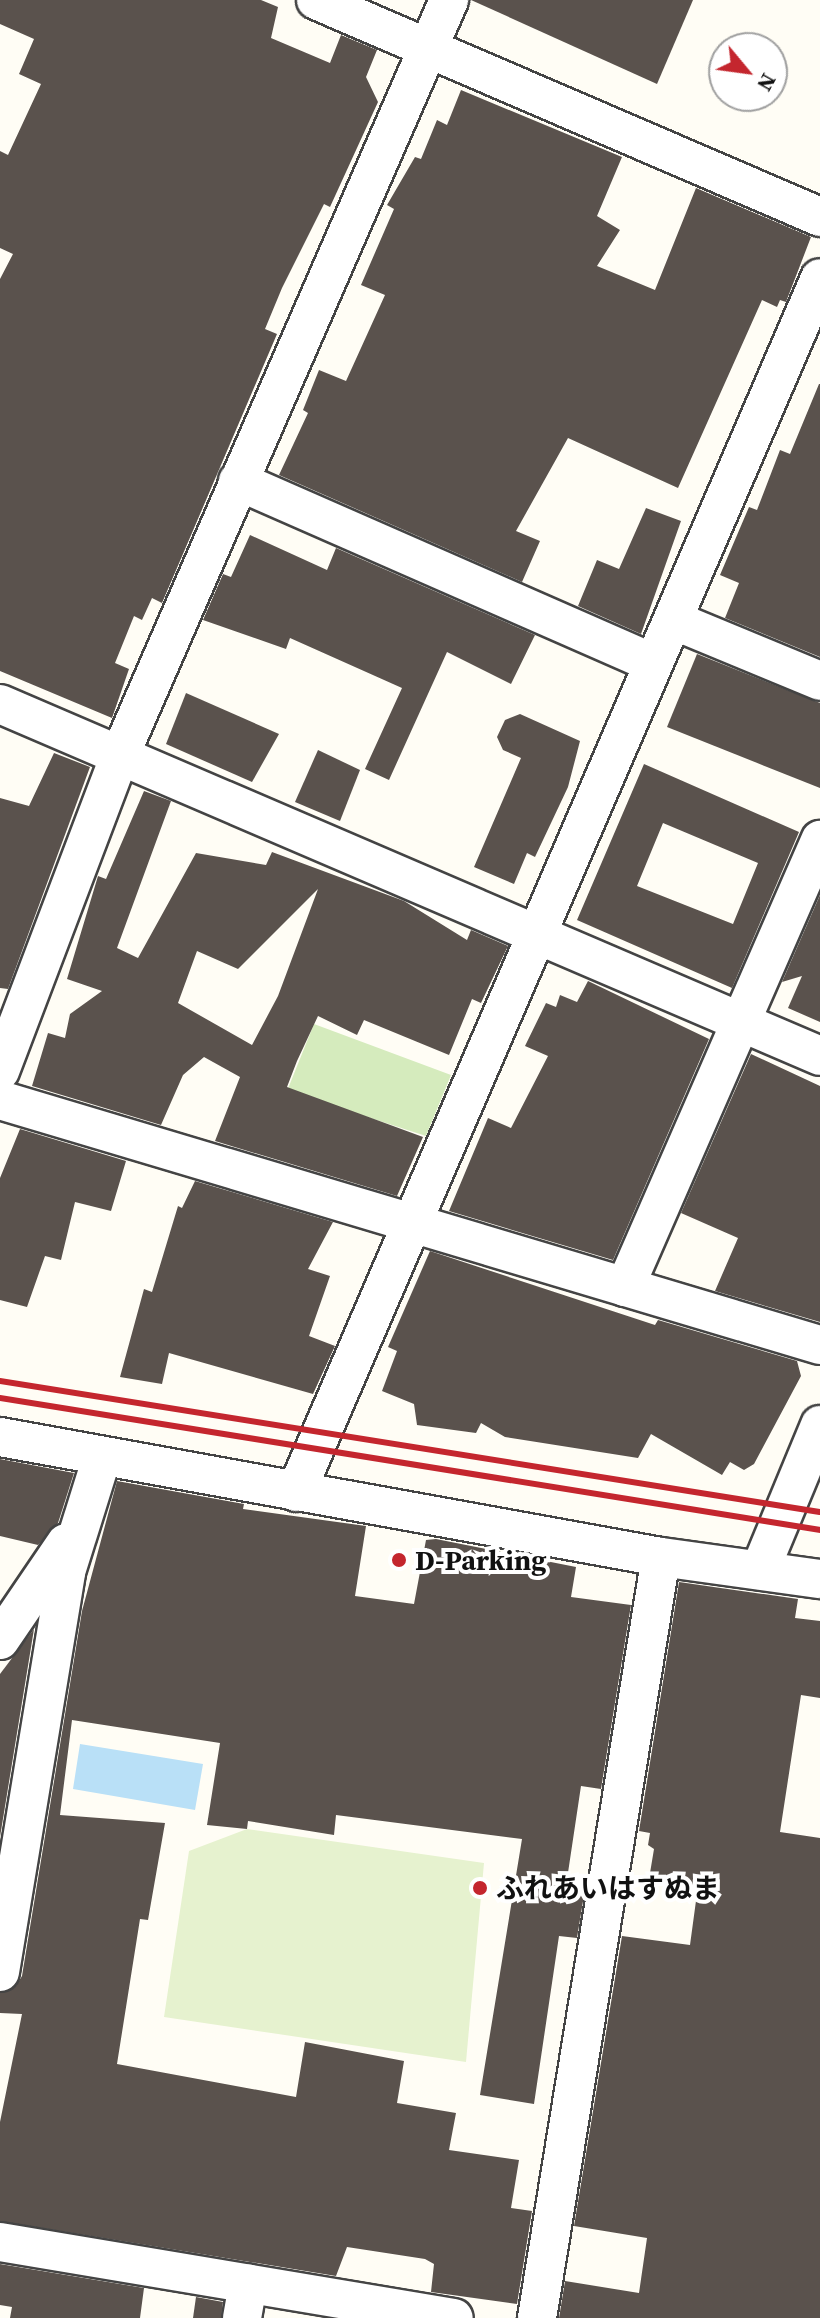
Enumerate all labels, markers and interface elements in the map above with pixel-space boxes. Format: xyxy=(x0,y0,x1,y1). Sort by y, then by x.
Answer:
north arrow xyxy=(708,32,788,112)
text: N xyxy=(750,68,784,97)
place label: D-Parking xyxy=(415,1543,546,1577)
marker: D-Parking xyxy=(390,1551,408,1569)
place label: ふれあいはすぬま xyxy=(496,1871,720,1905)
marker: ふれあいはすぬま xyxy=(471,1879,489,1897)

